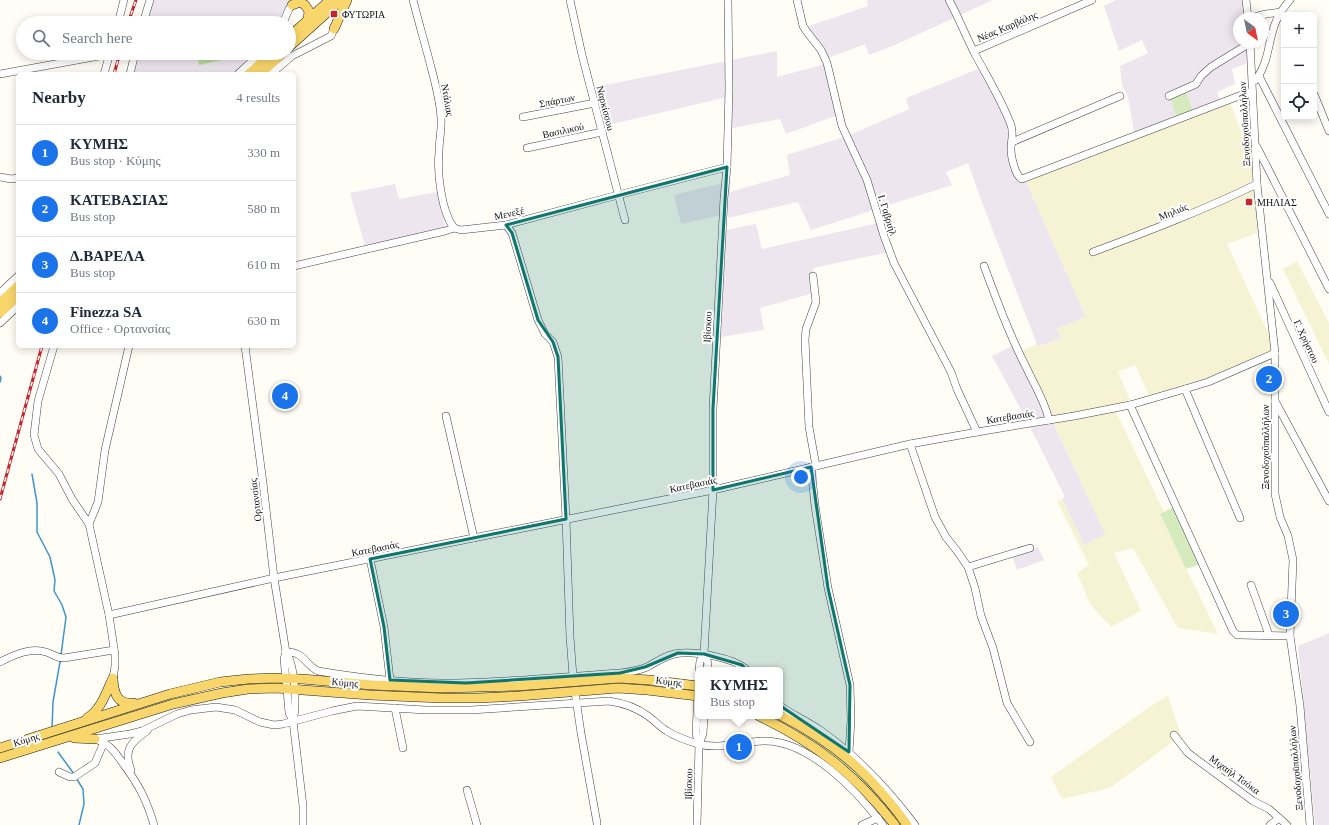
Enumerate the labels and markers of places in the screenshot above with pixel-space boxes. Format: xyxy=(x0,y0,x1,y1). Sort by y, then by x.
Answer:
marker: ΦΥΤΩΡΙΑ xyxy=(329,9,339,19)
place label: ΦΥΤΩΡΙΑ xyxy=(342,9,386,20)
marker: ΜΗΛΙΑΣ xyxy=(1244,197,1254,207)
place label: ΜΗΛΙΑΣ xyxy=(1257,197,1297,208)
pin: 2 xyxy=(1256,364,1282,394)
pin: 4 xyxy=(272,381,298,411)
pin: 3 xyxy=(1273,599,1299,629)
pin: 1 xyxy=(726,732,752,762)

